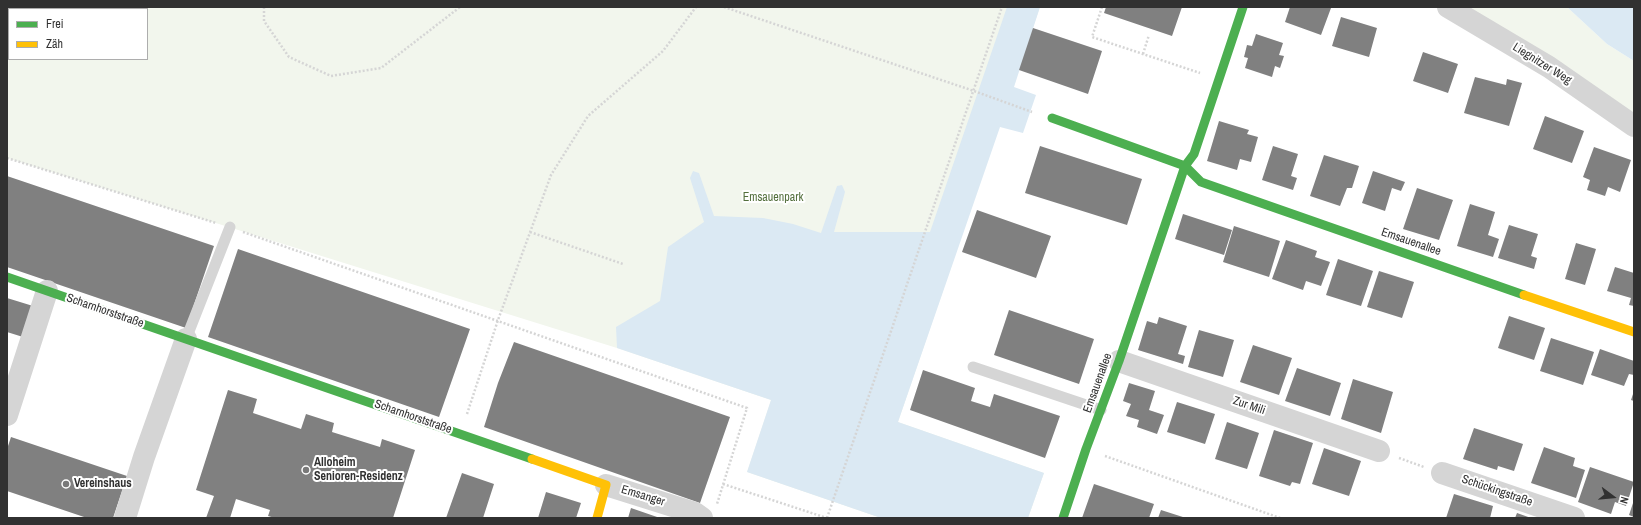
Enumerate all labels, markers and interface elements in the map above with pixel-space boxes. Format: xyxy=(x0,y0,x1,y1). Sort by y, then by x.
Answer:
legend xyxy=(8,8,148,60)
text: Frei xyxy=(46,16,64,32)
text: Zäh xyxy=(46,36,63,52)
street label: Liegnitzer Weg xyxy=(1510,40,1574,88)
park label: Emsauenpark xyxy=(743,191,803,205)
street label: Emsauenallee xyxy=(1379,225,1443,259)
street label: Scharnhorststraße xyxy=(64,291,146,331)
street label: Emsauenallee xyxy=(1081,351,1115,415)
street label: Zur Mili xyxy=(1231,394,1267,418)
street label: Scharnhorststraße xyxy=(372,397,454,437)
place label: Alloheim Senioren-Residenz xyxy=(314,456,403,484)
marker: Alloheim Senioren-Residenz xyxy=(301,465,311,475)
street label: Schückingstraße xyxy=(1460,472,1534,510)
place label: Vereinshaus xyxy=(74,477,132,491)
north arrow xyxy=(1593,477,1633,517)
marker: Vereinshaus xyxy=(61,479,71,489)
street label: Emsanger xyxy=(619,483,667,509)
text: N xyxy=(1617,495,1632,505)

